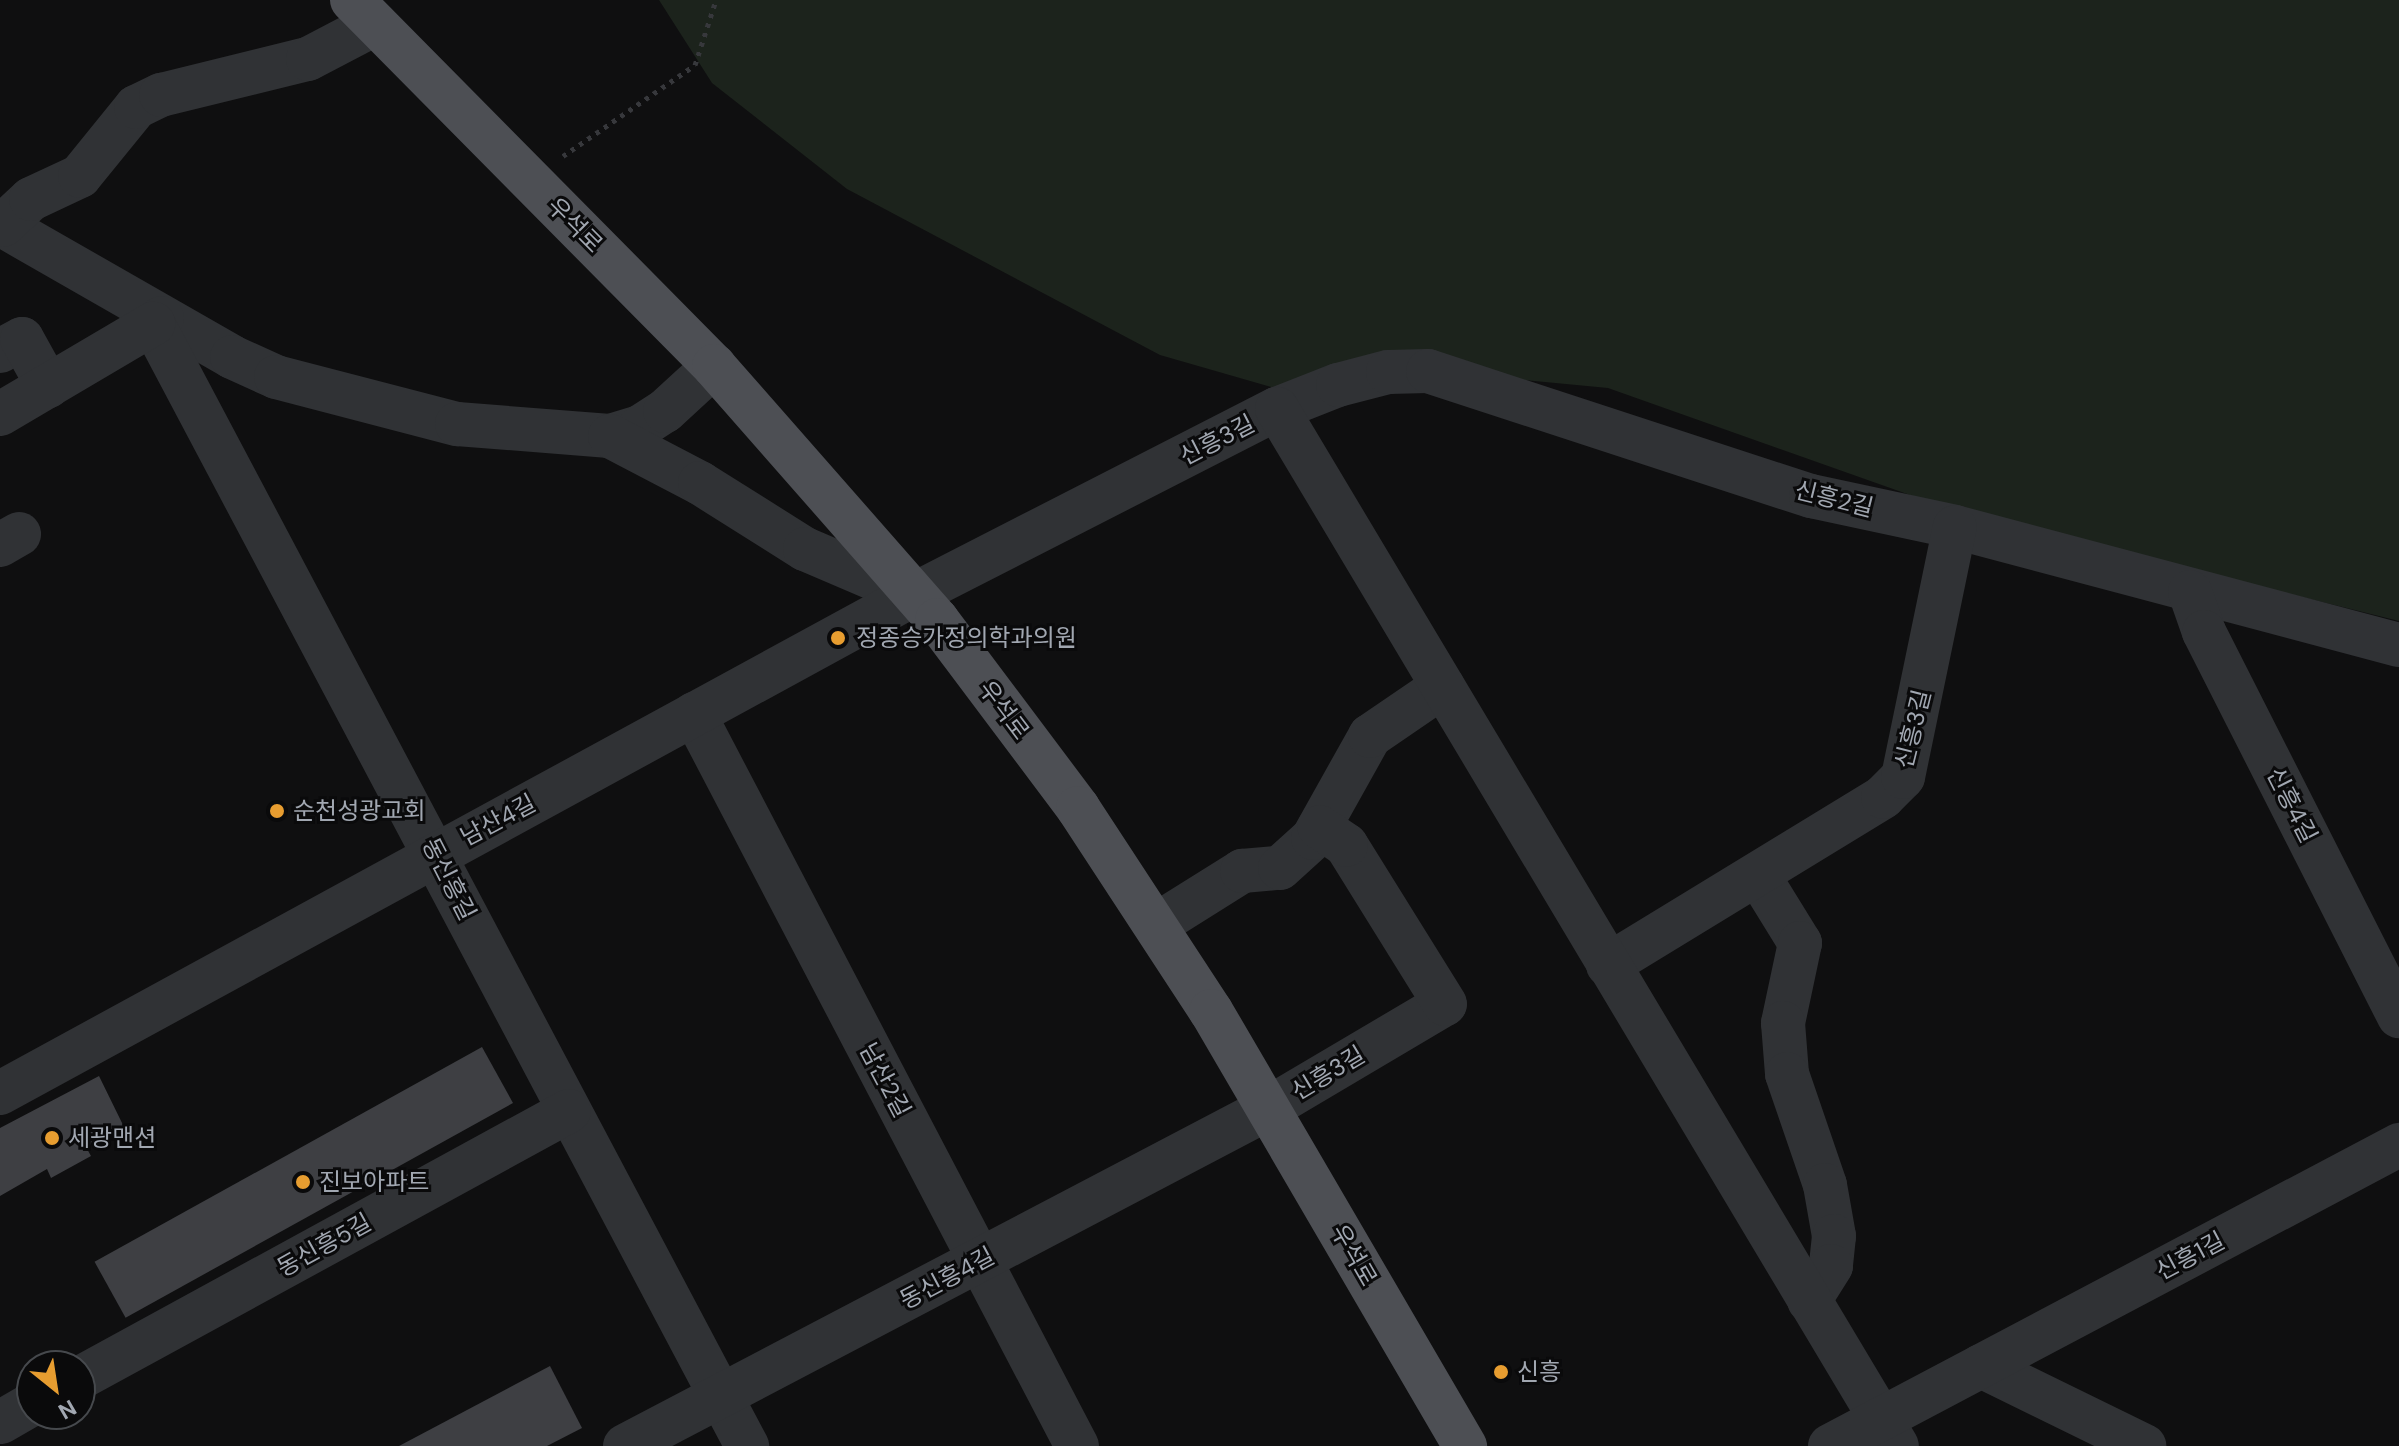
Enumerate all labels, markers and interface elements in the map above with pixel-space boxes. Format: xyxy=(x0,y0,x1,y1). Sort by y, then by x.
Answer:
street label: 우석로 xyxy=(541,191,609,259)
street label: 신흥3길 xyxy=(1175,409,1259,471)
street label: 신흥2길 xyxy=(1792,475,1876,523)
place label: 정종승가정의학과의원 xyxy=(856,624,1077,652)
marker: 정종승가정의학과의원 xyxy=(827,627,849,649)
street label: 우석로 xyxy=(973,675,1035,745)
street label: 신흥3길 xyxy=(1889,686,1937,772)
street label: 신흥4길 xyxy=(2261,762,2323,848)
street label: 남산4길 xyxy=(456,788,540,852)
place label: 순천성광교회 xyxy=(293,797,425,825)
marker: 순천성광교회 xyxy=(268,802,286,820)
street label: 동신흥길 xyxy=(416,833,482,925)
street label: 남산2길 xyxy=(853,1038,917,1122)
street label: 신흥3길 xyxy=(1286,1040,1370,1106)
place label: 세광맨션 xyxy=(68,1124,156,1152)
marker: 세광맨션 xyxy=(43,1129,61,1147)
place label: 진보아파트 xyxy=(319,1168,429,1196)
marker: 진보아파트 xyxy=(294,1173,312,1191)
street label: 동신흥5길 xyxy=(272,1207,376,1283)
street label: 우석로 xyxy=(1325,1219,1383,1291)
street label: 신흥1길 xyxy=(2151,1226,2229,1286)
street label: 동신흥4길 xyxy=(895,1241,999,1315)
north arrow xyxy=(16,1350,96,1430)
place label: 신흥 xyxy=(1517,1358,1561,1386)
marker: 신흥 xyxy=(1492,1363,1510,1381)
text: N xyxy=(53,1393,81,1426)

